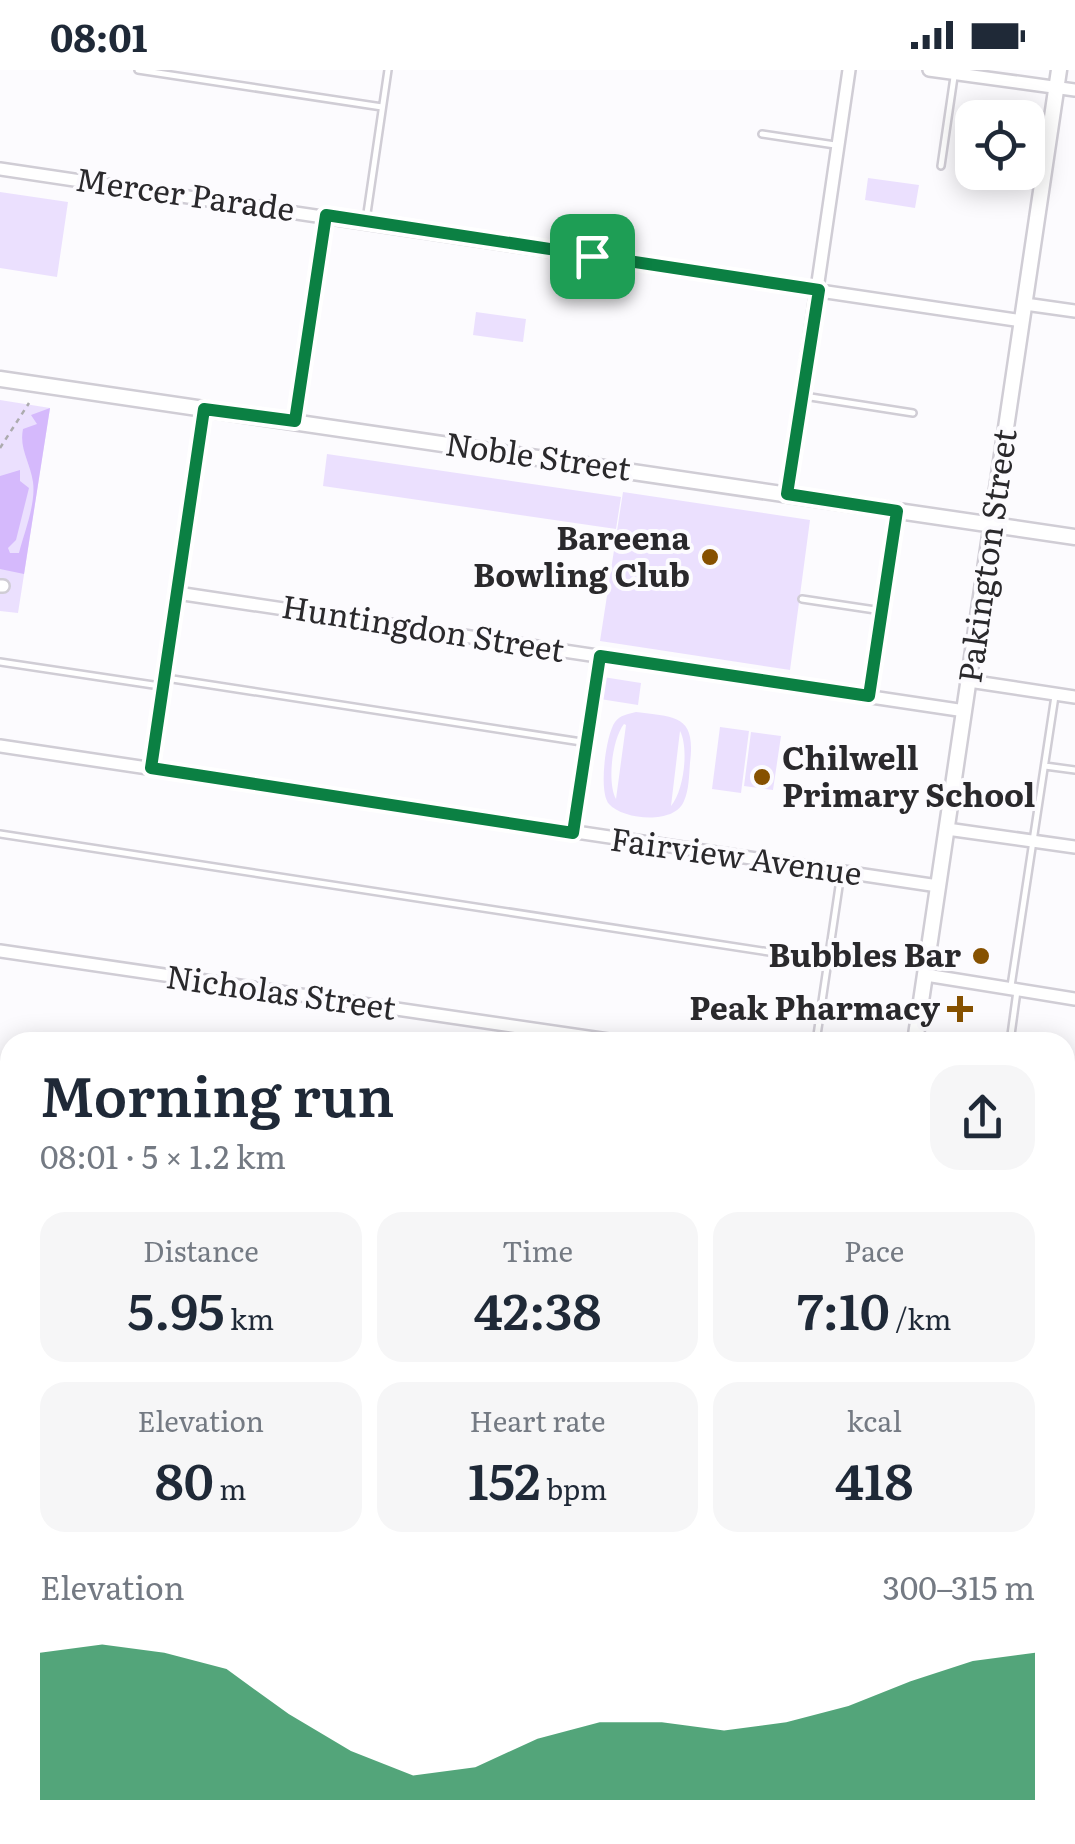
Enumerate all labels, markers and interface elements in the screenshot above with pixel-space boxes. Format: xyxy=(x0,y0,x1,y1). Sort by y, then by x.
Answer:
text: 08:01 xyxy=(50,7,147,64)
map controls xyxy=(955,100,1045,190)
button: locate xyxy=(955,100,1045,190)
street label: Mercer Parade xyxy=(73,153,298,231)
pin xyxy=(550,214,635,299)
icon: arrive xyxy=(565,229,620,284)
street label: Noble Street xyxy=(443,417,634,491)
street label: Pakington Street xyxy=(943,425,1027,686)
place label: Bareena Bowling Club xyxy=(473,512,690,597)
marker: Bareena Bowling Club xyxy=(699,546,721,568)
street label: Huntingdon Street xyxy=(279,580,568,672)
place label: Chilwell Primary School xyxy=(782,732,1035,817)
marker: Chilwell Primary School xyxy=(751,766,773,788)
street label: Fairview Avenue xyxy=(608,813,865,895)
place label: Bubbles Bar xyxy=(768,929,962,977)
marker: Bubbles Bar xyxy=(970,945,992,967)
street label: Nicholas Street xyxy=(163,950,399,1030)
place label: Peak Pharmacy xyxy=(689,982,940,1030)
marker: Peak Pharmacy xyxy=(949,998,971,1020)
text: Morning run xyxy=(40,1052,395,1134)
button: share xyxy=(930,1065,1035,1170)
text: 08:01 · 5 × 1.2 km xyxy=(40,1131,286,1179)
text: Distance xyxy=(143,1229,259,1271)
text: Time xyxy=(502,1229,573,1271)
text: Pace xyxy=(844,1229,904,1271)
text: 5.95 xyxy=(128,1271,224,1345)
text: 42:38 xyxy=(474,1271,601,1345)
text: 7:10 xyxy=(797,1271,890,1345)
text: km xyxy=(224,1297,274,1339)
text: /km xyxy=(890,1297,951,1339)
text: Elevation xyxy=(138,1399,264,1441)
text: Heart rate xyxy=(470,1399,605,1441)
text: kcal xyxy=(847,1399,902,1441)
text: 80 xyxy=(155,1441,214,1515)
text: 152 xyxy=(468,1441,541,1515)
text: 418 xyxy=(835,1441,913,1515)
text: m xyxy=(214,1467,247,1509)
text: bpm xyxy=(541,1467,607,1509)
text: Elevation xyxy=(40,1562,185,1610)
text: 300–315 m xyxy=(883,1562,1035,1610)

